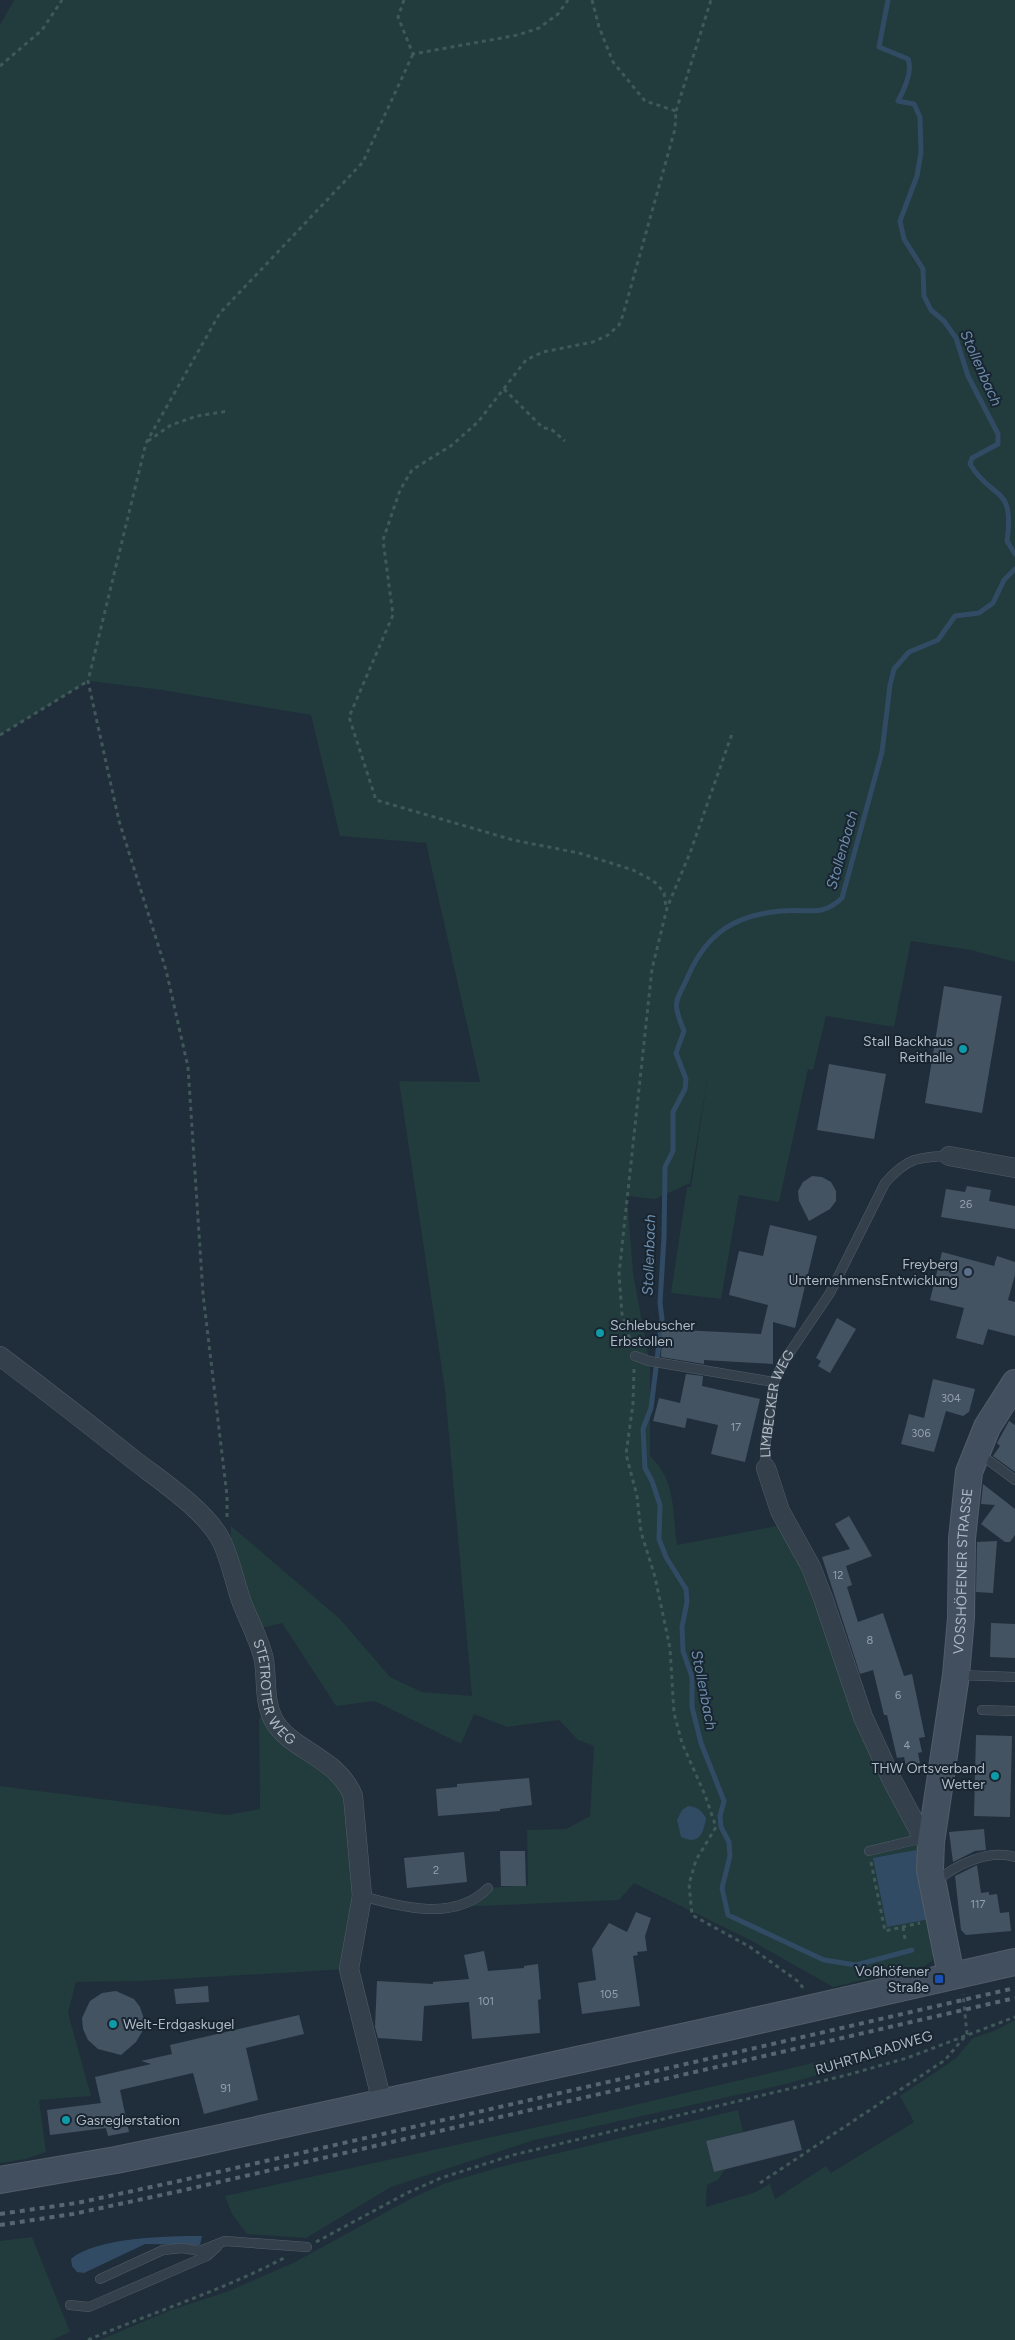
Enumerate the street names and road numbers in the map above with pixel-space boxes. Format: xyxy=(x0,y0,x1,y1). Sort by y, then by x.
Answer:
street label: LIMBECKER WEG xyxy=(756,1346,798,1458)
street label: VOSSHÖFENER STRASSE xyxy=(949,1487,976,1655)
street label: STETROTER WEG xyxy=(250,1637,299,1748)
street label: RUHRTALRADWEG xyxy=(813,2027,935,2079)

